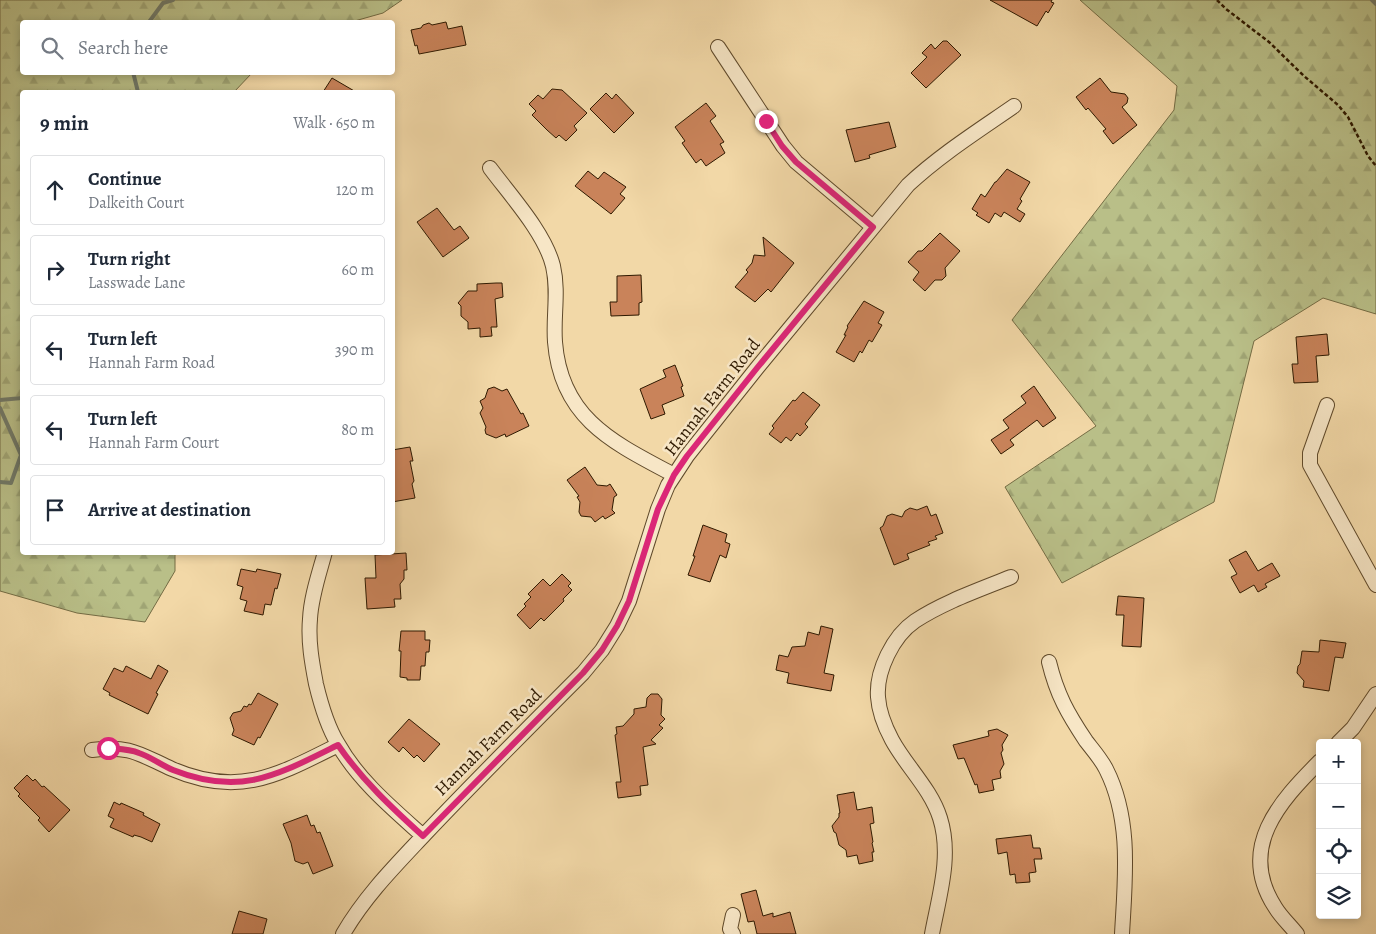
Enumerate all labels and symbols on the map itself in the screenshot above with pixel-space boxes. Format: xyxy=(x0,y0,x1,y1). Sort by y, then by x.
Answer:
route end xyxy=(755,110,778,133)
street label: Hannah Farm Road xyxy=(659,333,766,461)
street label: Hannah Farm Road xyxy=(429,683,547,801)
route start xyxy=(97,737,120,760)

